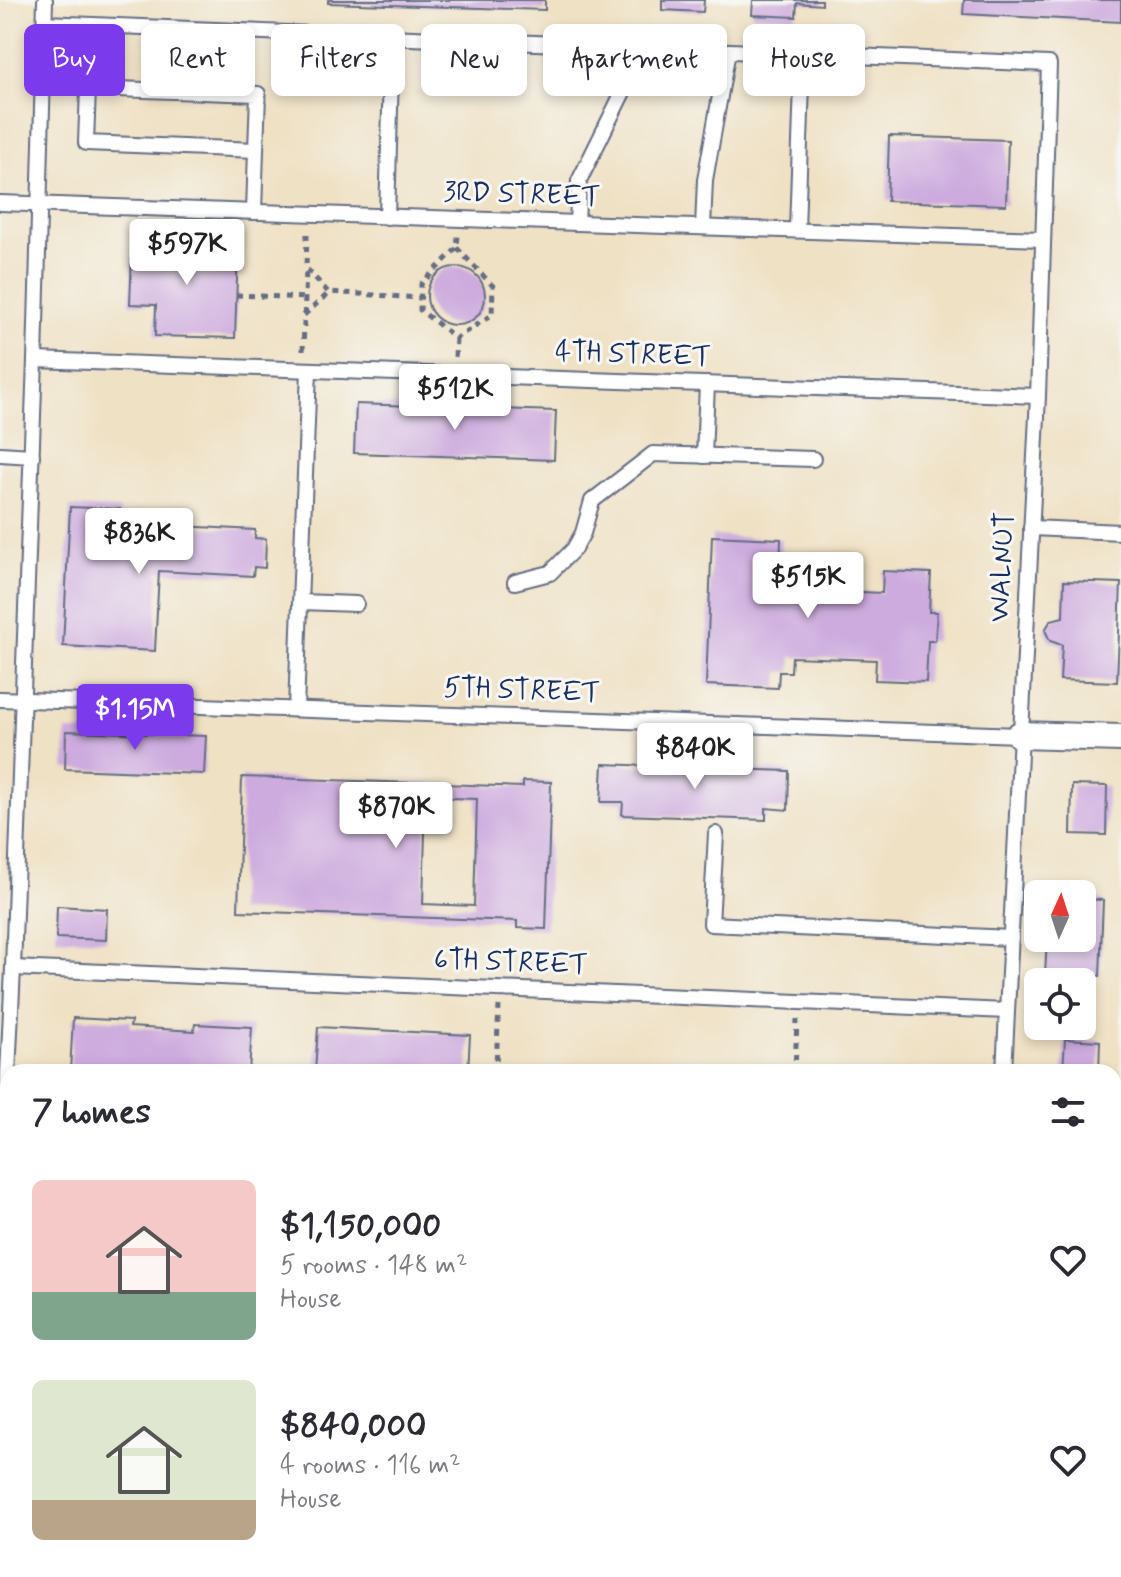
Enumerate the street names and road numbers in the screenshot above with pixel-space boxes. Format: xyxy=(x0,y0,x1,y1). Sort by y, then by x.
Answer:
street label: 3RD STREET xyxy=(443,174,601,216)
street label: 4TH STREET xyxy=(554,334,712,376)
street label: WALNUT xyxy=(982,511,1024,623)
street label: 5TH STREET xyxy=(443,670,601,712)
street label: 6TH STREET xyxy=(433,942,589,984)

